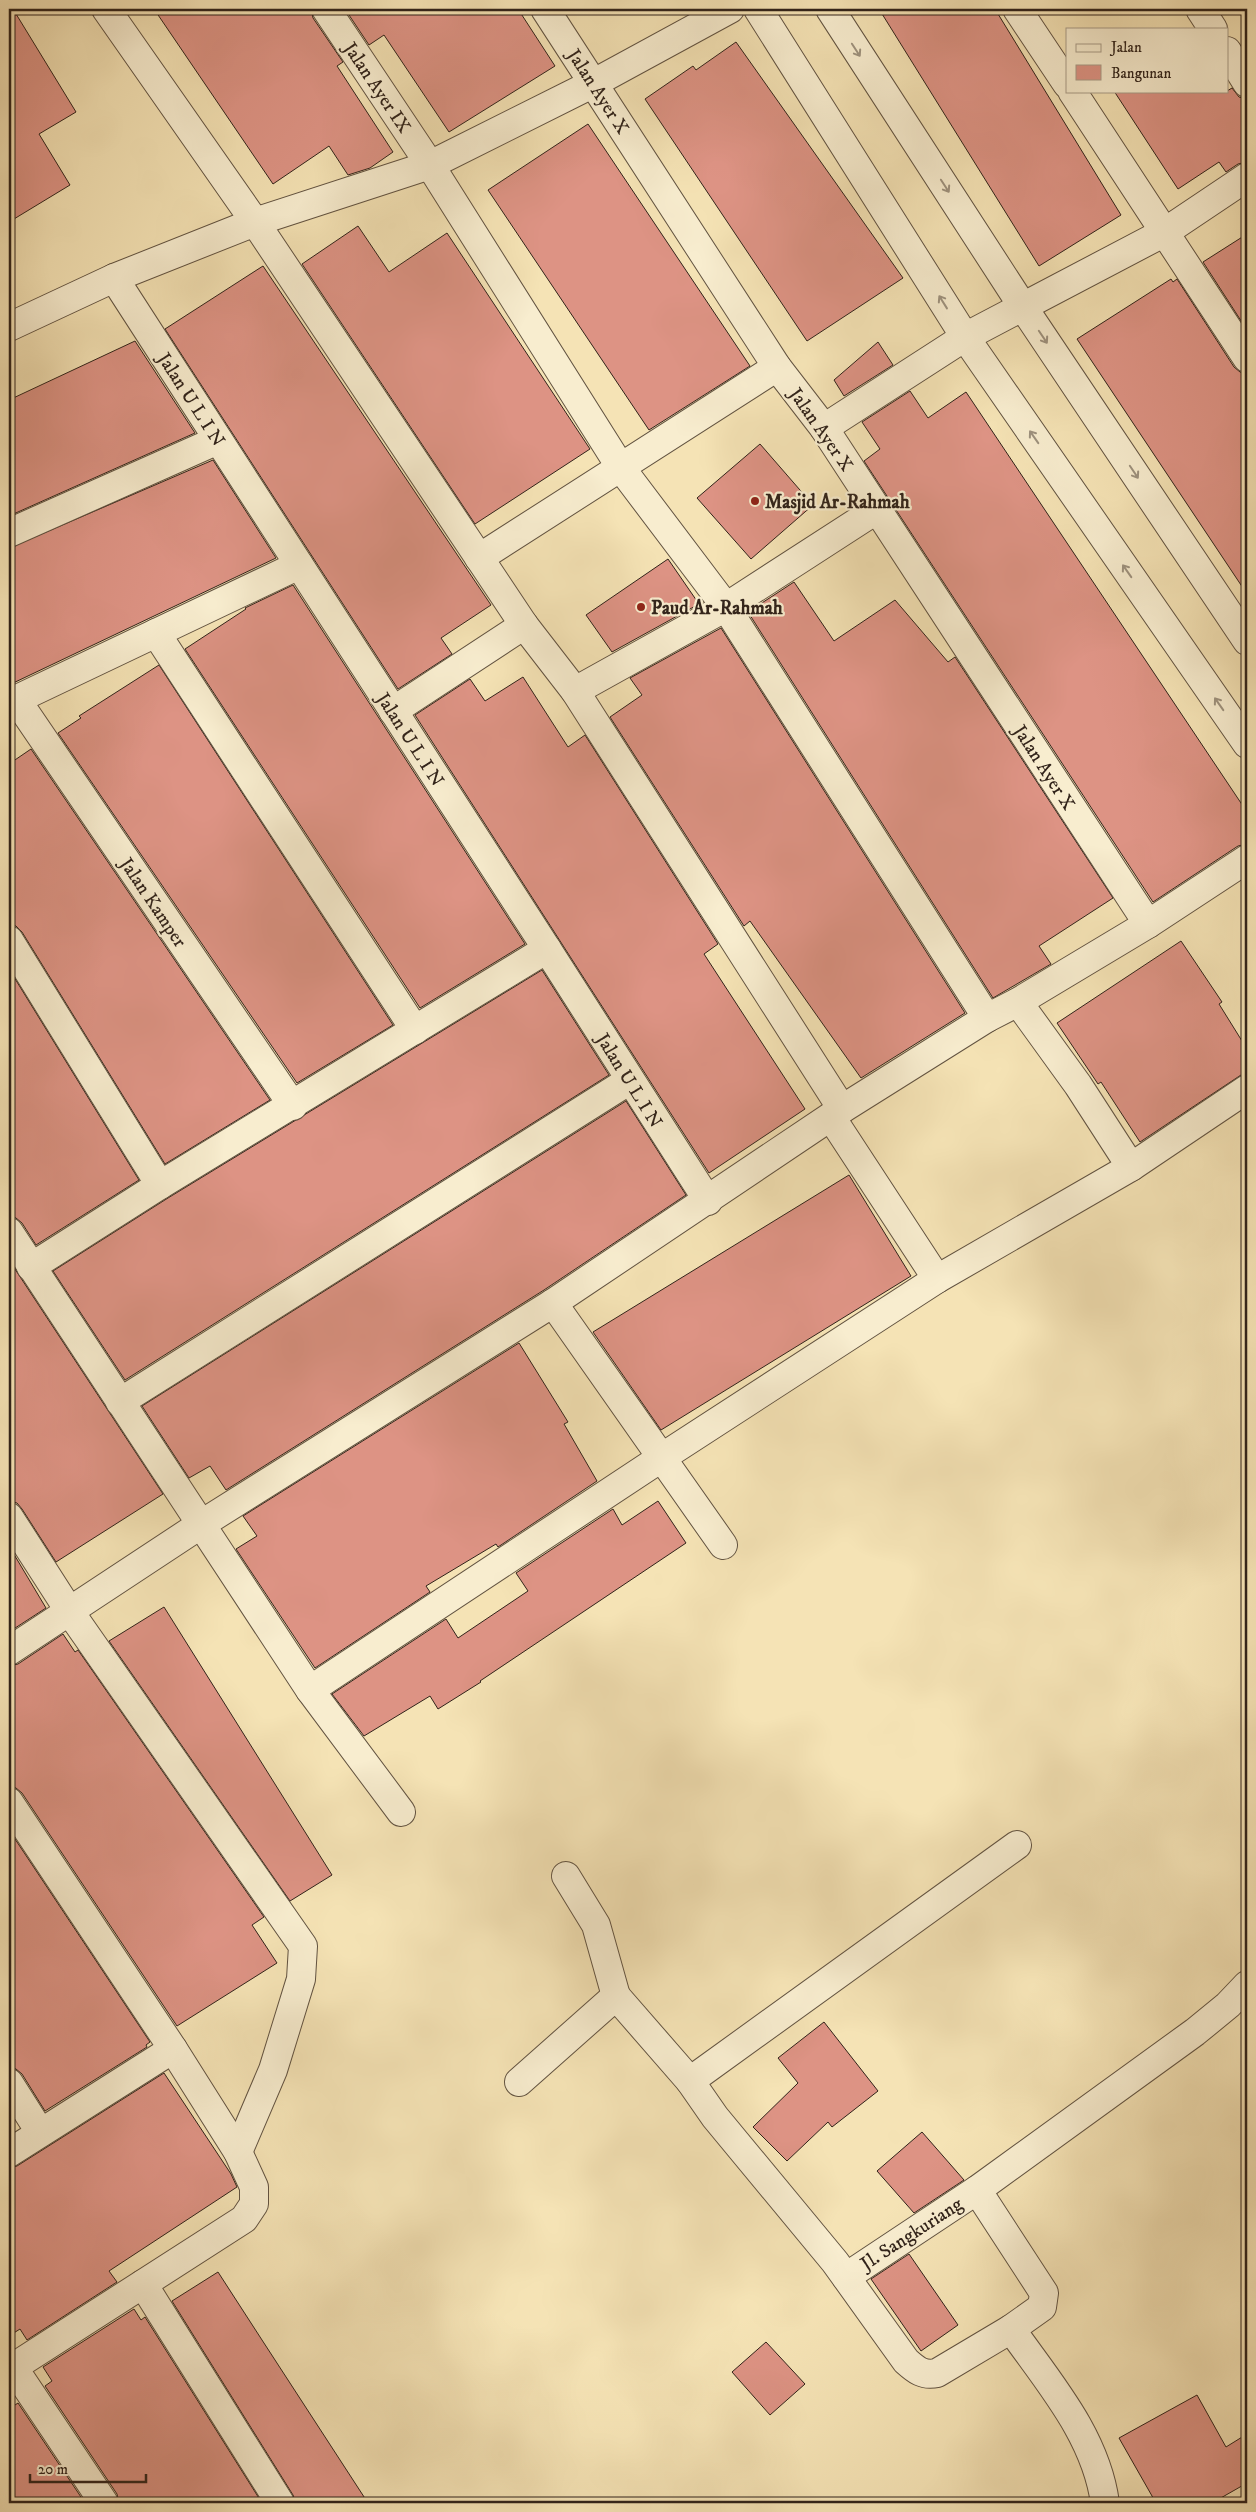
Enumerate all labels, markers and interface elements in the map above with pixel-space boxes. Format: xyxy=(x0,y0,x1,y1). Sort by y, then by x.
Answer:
legend xyxy=(1066,28,1228,92)
street label: Jalan Ayer IX xyxy=(337,36,416,138)
text: Jalan xyxy=(1109,38,1142,57)
one-way arrow xyxy=(852,42,862,56)
street label: Jalan Ayer X xyxy=(561,43,634,139)
text: Bangunan xyxy=(1111,64,1171,83)
one-way arrow xyxy=(940,179,950,193)
one-way arrow xyxy=(938,296,948,310)
one-way arrow xyxy=(1038,329,1048,343)
street label: Jalan U L I N xyxy=(151,347,230,451)
street label: Jalan Ayer X xyxy=(783,382,858,476)
one-way arrow xyxy=(1029,430,1039,444)
one-way arrow xyxy=(1129,464,1139,478)
place label: Masjid Ar-Rahmah xyxy=(765,491,911,515)
marker: Masjid Ar-Rahmah xyxy=(749,495,761,507)
one-way arrow xyxy=(1122,564,1132,578)
place label: Paud Ar-Rahmah xyxy=(651,597,784,620)
marker: Paud Ar-Rahmah xyxy=(635,601,647,613)
street label: Jalan U L I N xyxy=(370,687,449,791)
one-way arrow xyxy=(1214,697,1225,711)
street label: Jalan Ayer X xyxy=(1007,719,1080,815)
street label: Jalan Kamper xyxy=(113,852,191,952)
street label: Jalan U L I N xyxy=(590,1028,667,1132)
street label: Jl. Sangkuriang xyxy=(855,2192,968,2277)
scale bar xyxy=(30,2452,146,2484)
text: 20 m xyxy=(38,2460,68,2479)

